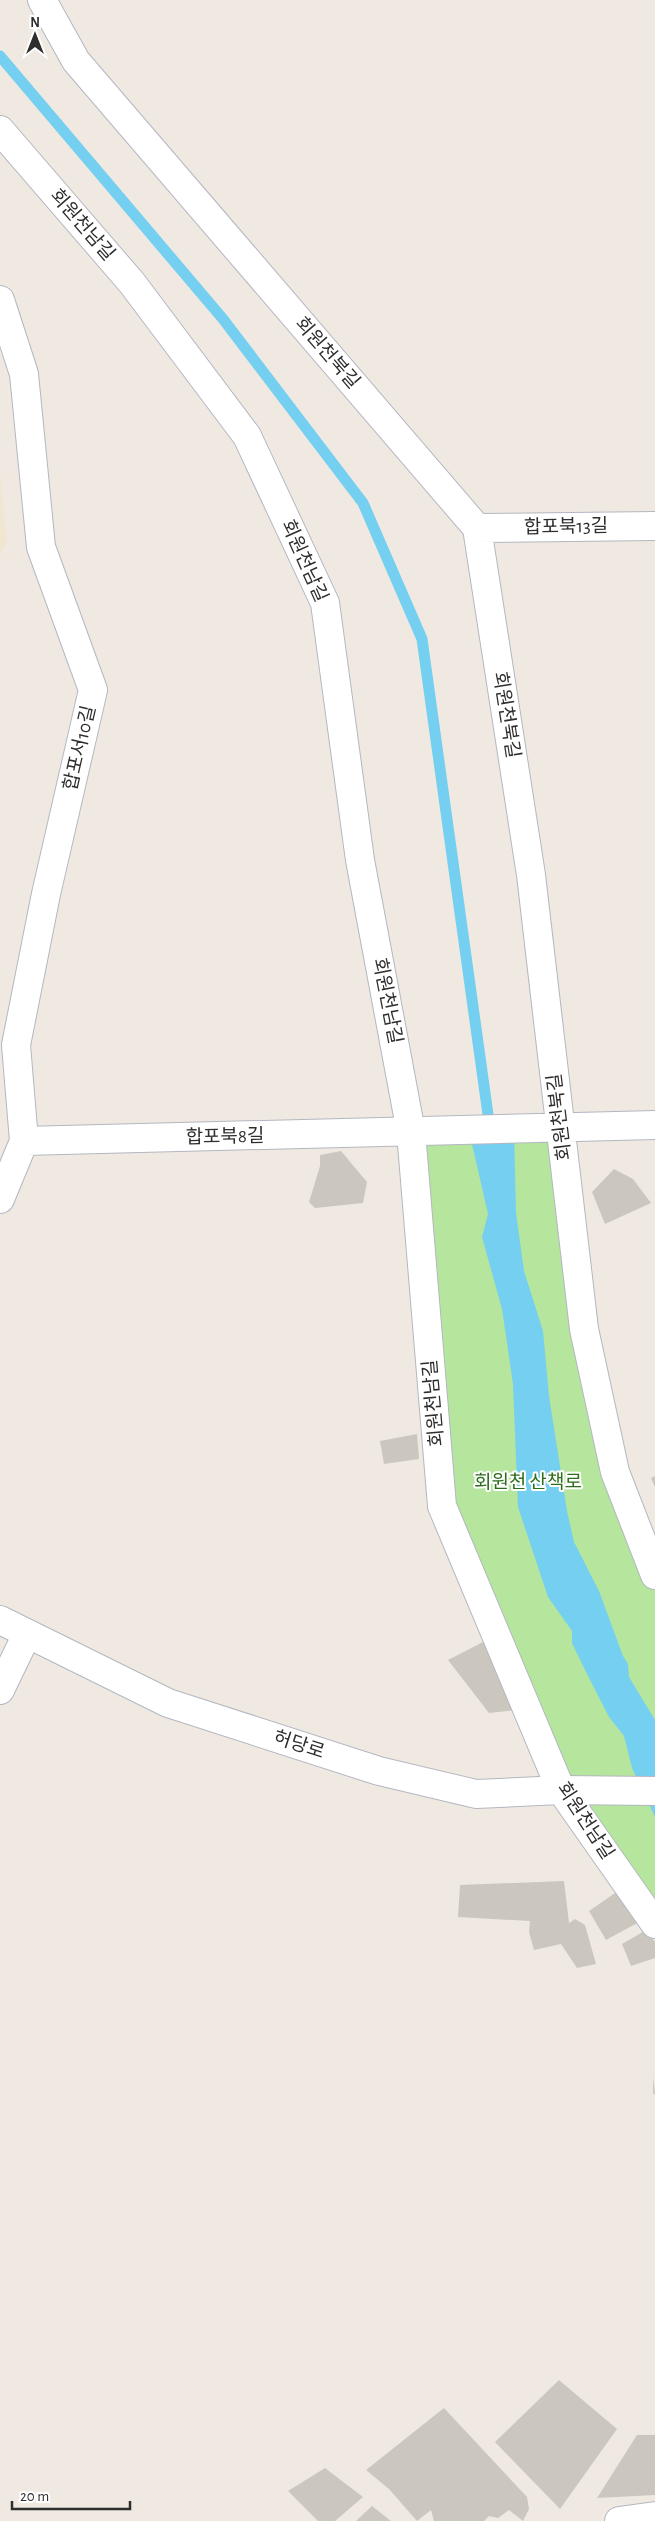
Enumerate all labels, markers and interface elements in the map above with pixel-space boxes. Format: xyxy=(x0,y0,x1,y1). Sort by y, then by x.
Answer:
north arrow xyxy=(10,10,60,60)
text: N xyxy=(30,16,40,30)
street label: 회원천남길 xyxy=(46,185,119,264)
street label: 회원천북길 xyxy=(291,313,364,392)
street label: 합포북13길 xyxy=(524,516,608,537)
street label: 회원천남길 xyxy=(278,517,331,605)
street label: 회원천북길 xyxy=(490,670,523,760)
street label: 합포서10길 xyxy=(60,703,99,792)
street label: 회원천남길 xyxy=(369,956,406,1046)
street label: 회원천북길 xyxy=(544,1072,575,1162)
street label: 합포북8길 xyxy=(185,1126,265,1147)
street label: 회원천남길 xyxy=(420,1359,447,1447)
park label: 회원천 산책로 xyxy=(474,1472,582,1492)
street label: 허당로 xyxy=(271,1727,327,1762)
street label: 회원천남길 xyxy=(553,1779,618,1863)
scale bar xyxy=(12,2478,130,2510)
text: 20 m xyxy=(20,2489,49,2504)

